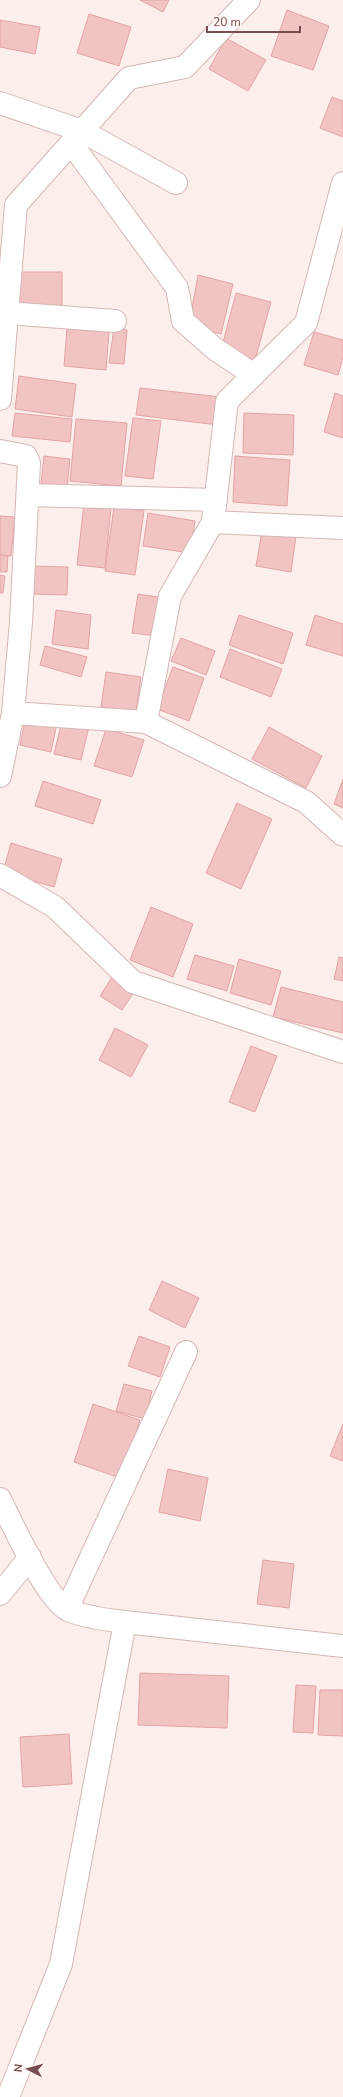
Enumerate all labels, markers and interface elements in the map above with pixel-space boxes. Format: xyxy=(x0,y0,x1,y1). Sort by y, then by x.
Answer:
scale bar xyxy=(207,8,300,34)
text: 20 m xyxy=(213,14,241,30)
north arrow xyxy=(8,2049,48,2089)
text: N xyxy=(11,2063,26,2073)

